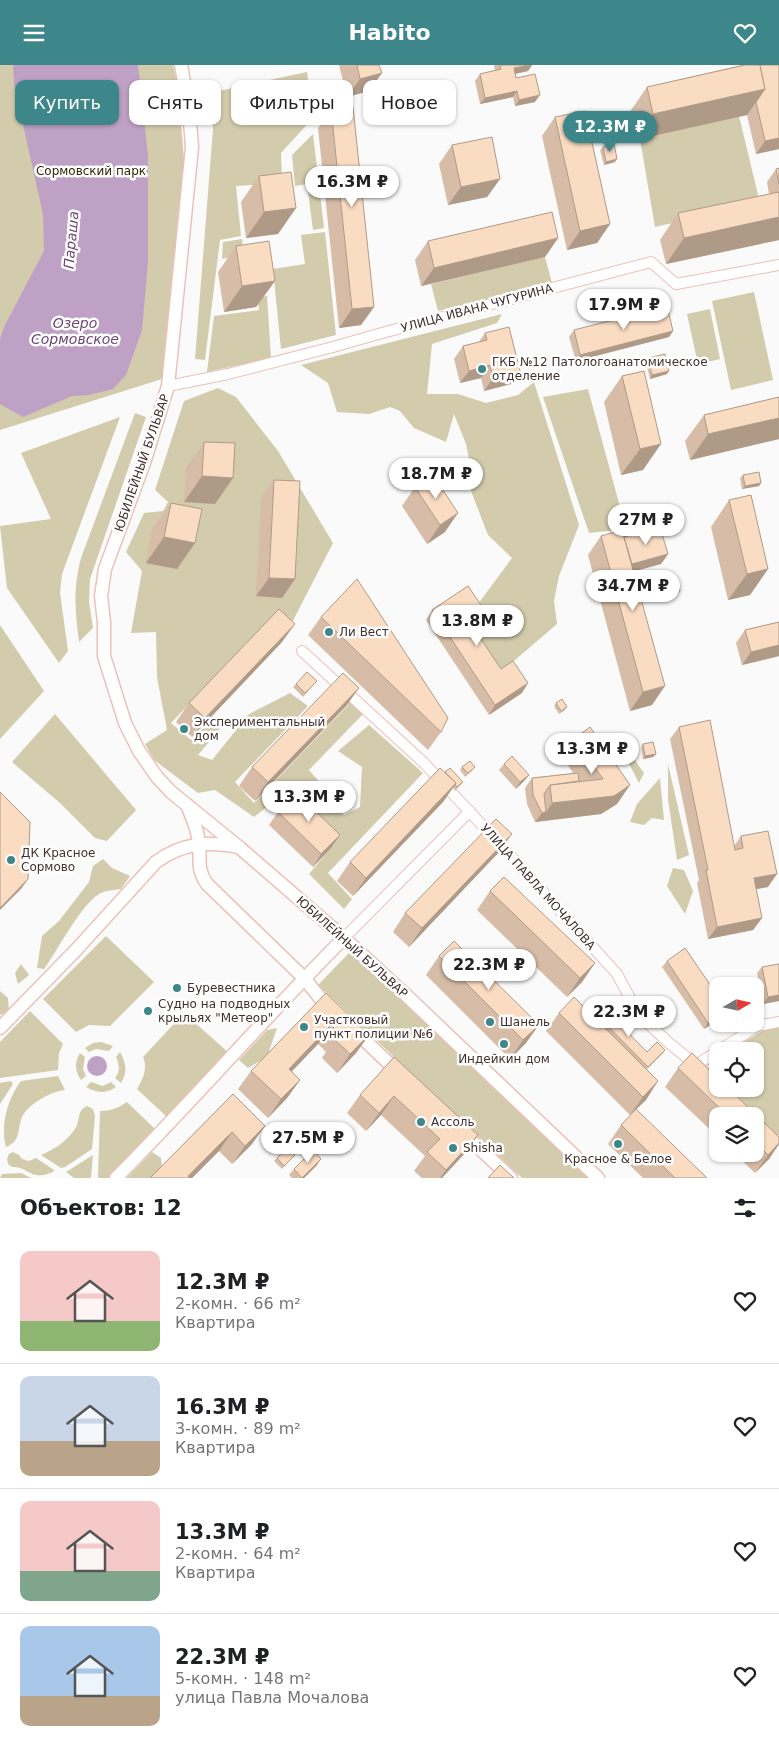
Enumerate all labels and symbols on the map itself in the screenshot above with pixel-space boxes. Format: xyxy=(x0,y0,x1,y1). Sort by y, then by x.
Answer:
pin: 12.3M ₽ xyxy=(564,111,656,153)
park label: Сормовский парк xyxy=(36,164,146,178)
pin: 16.3M ₽ xyxy=(306,165,398,208)
water label: Параша xyxy=(61,210,81,270)
street label: УЛИЦА ИВАНА ЧУГУРИНА xyxy=(399,281,555,335)
pin: 17.9M ₽ xyxy=(578,289,670,331)
water label: Озеро Сормовское xyxy=(31,315,119,347)
place label: ГКБ №12 Патологоанатомическое отделение xyxy=(492,355,708,383)
marker: ГКБ №12 Патологоанатомическое отделение xyxy=(476,363,488,375)
street label: ЮБИЛЕЙНЫЙ БУЛЬВАР xyxy=(111,392,172,534)
pin: 18.7M ₽ xyxy=(390,457,482,500)
pin: 27M ₽ xyxy=(611,503,681,546)
pin: 34.7M ₽ xyxy=(587,569,679,612)
pin: 13.8M ₽ xyxy=(431,605,523,647)
place label: Ли Вест xyxy=(339,625,389,639)
marker: Ли Вест xyxy=(323,626,335,638)
place label: Экспериментальный дом xyxy=(194,715,325,743)
marker: Экспериментальный дом xyxy=(178,723,190,735)
pin: 13.3M ₽ xyxy=(546,733,638,775)
pin: 13.3M ₽ xyxy=(263,781,355,823)
street label: УЛИЦА ПАВЛА МОЧАЛОВА xyxy=(478,821,599,953)
place label: ДК Красное Сормово xyxy=(21,846,95,874)
marker: ДК Красное Сормово xyxy=(5,854,17,866)
street label: ЮБИЛЕЙНЫЙ БУЛЬВАР xyxy=(294,893,411,1001)
pin: 22.3M ₽ xyxy=(443,949,535,991)
north arrow xyxy=(709,977,764,1033)
place label: Буревестника xyxy=(187,981,276,995)
marker: Буревестника xyxy=(171,982,183,994)
pin: 22.3M ₽ xyxy=(583,995,675,1038)
place label: Судно на подводных крыльях "Метеор" xyxy=(158,997,290,1025)
marker: Судно на подводных крыльях "Метеор" xyxy=(142,1005,154,1017)
place label: Участковый пункт полиции №6 xyxy=(314,1013,433,1041)
place label: Шанель xyxy=(500,1015,550,1029)
marker: Шанель xyxy=(484,1016,496,1028)
marker: Участковый пункт полиции №6 xyxy=(298,1021,310,1033)
marker: Индейкин дом xyxy=(498,1038,510,1050)
place label: Индейкин дом xyxy=(458,1052,550,1066)
place label: Ассоль xyxy=(431,1115,475,1129)
marker: Ассоль xyxy=(415,1116,427,1128)
pin: 27.5M ₽ xyxy=(262,1121,354,1164)
marker: Красное & Белое xyxy=(612,1138,624,1150)
place label: Shisha xyxy=(463,1141,503,1155)
marker: Shisha xyxy=(447,1142,459,1154)
place label: Красное & Белое xyxy=(564,1152,672,1166)

